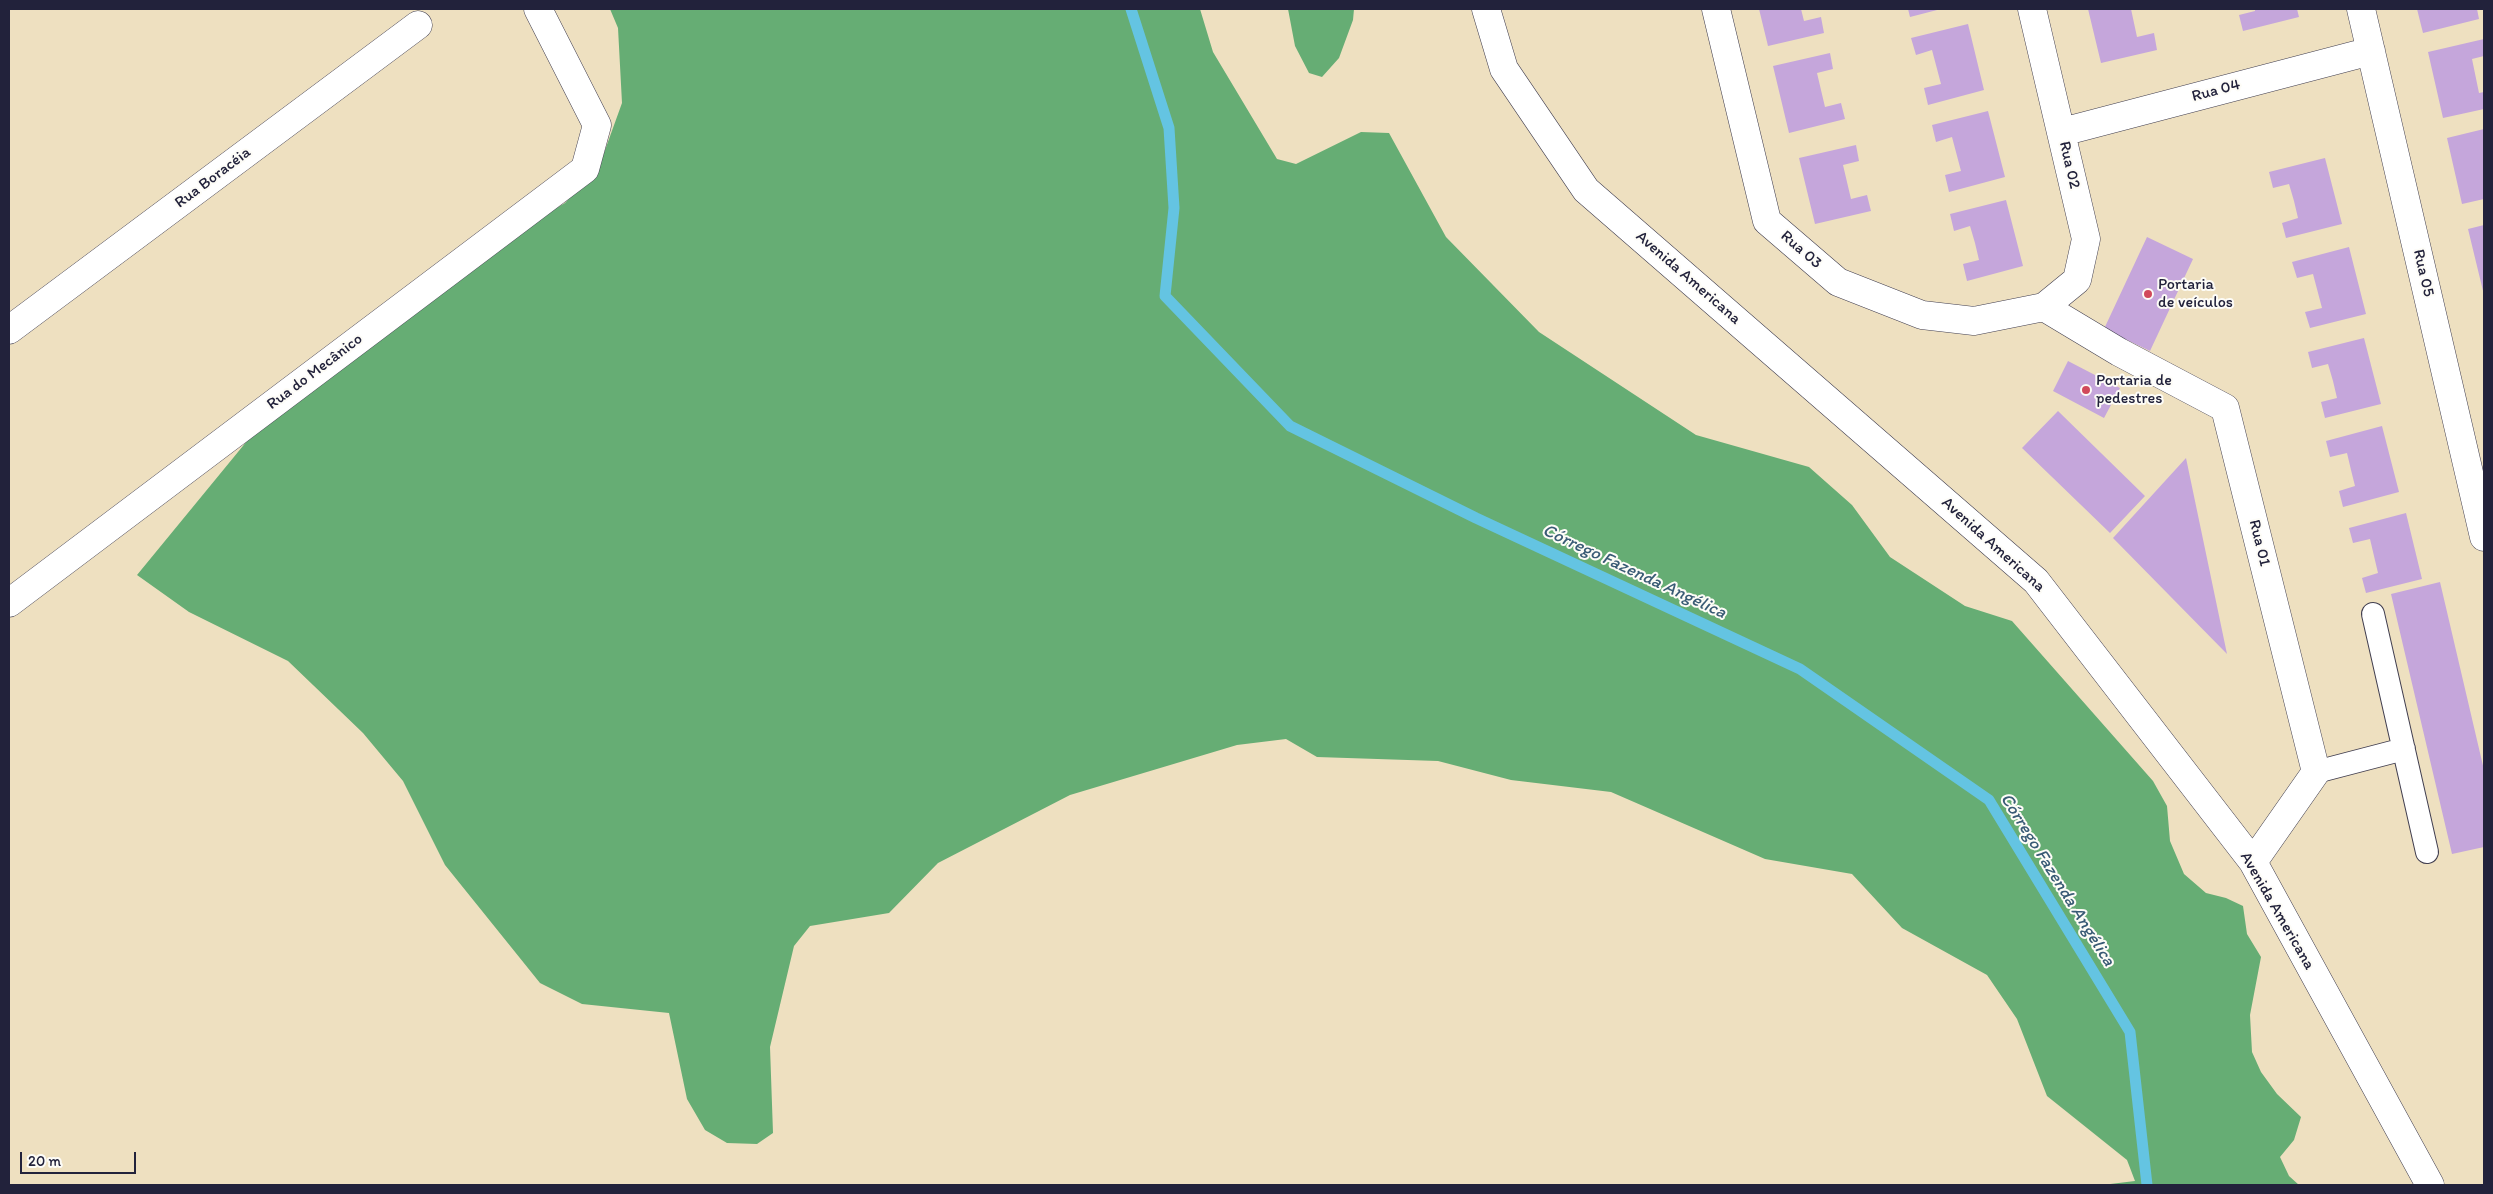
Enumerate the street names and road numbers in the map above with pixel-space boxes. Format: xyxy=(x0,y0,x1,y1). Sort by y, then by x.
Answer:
street label: Rua 04 xyxy=(2190,75,2242,107)
street label: Rua 02 xyxy=(2054,139,2084,191)
street label: Rua Boracéia xyxy=(171,143,255,213)
street label: Avenida Americana xyxy=(1632,227,1744,329)
street label: Rua 03 xyxy=(1776,227,1826,273)
street label: Rua 05 xyxy=(2408,247,2438,299)
street label: Rua do Mecânico xyxy=(263,330,367,414)
street label: Avenida Americana xyxy=(1937,493,2049,597)
street label: Rua 01 xyxy=(2244,518,2274,568)
street label: Avenida Americana xyxy=(2235,849,2319,973)

